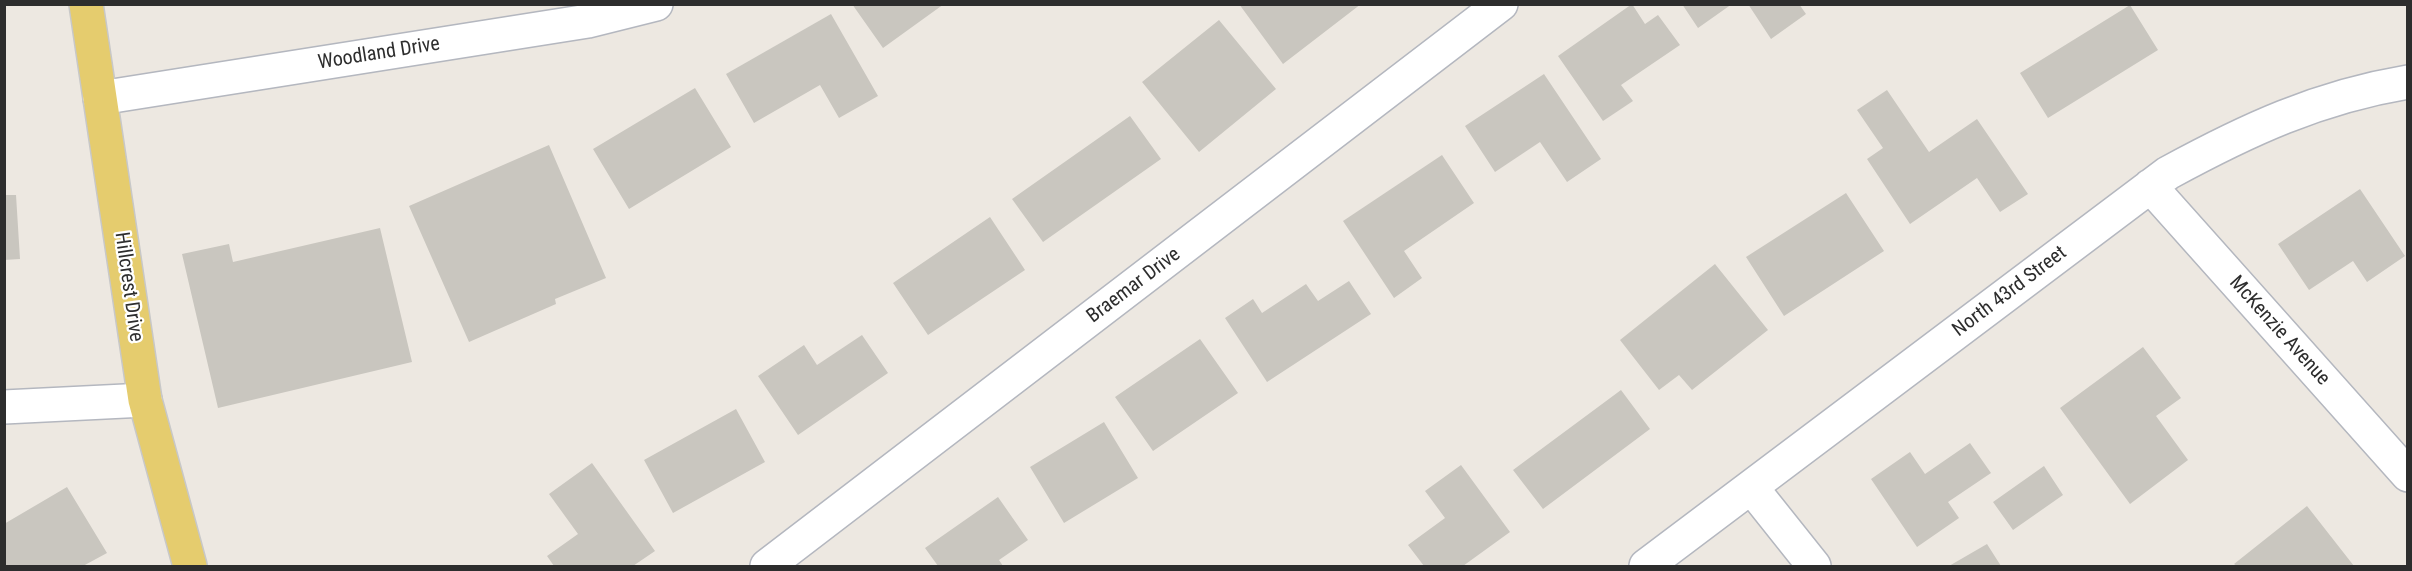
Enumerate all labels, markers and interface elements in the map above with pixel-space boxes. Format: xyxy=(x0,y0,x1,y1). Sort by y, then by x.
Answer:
street label: Woodland Drive xyxy=(316,33,442,75)
street label: Hillcrest Drive xyxy=(108,231,148,343)
street label: North 43rd Street xyxy=(1948,241,2072,343)
street label: Braemar Drive xyxy=(1083,243,1185,329)
street label: McKenzie Avenue xyxy=(2224,271,2334,391)

